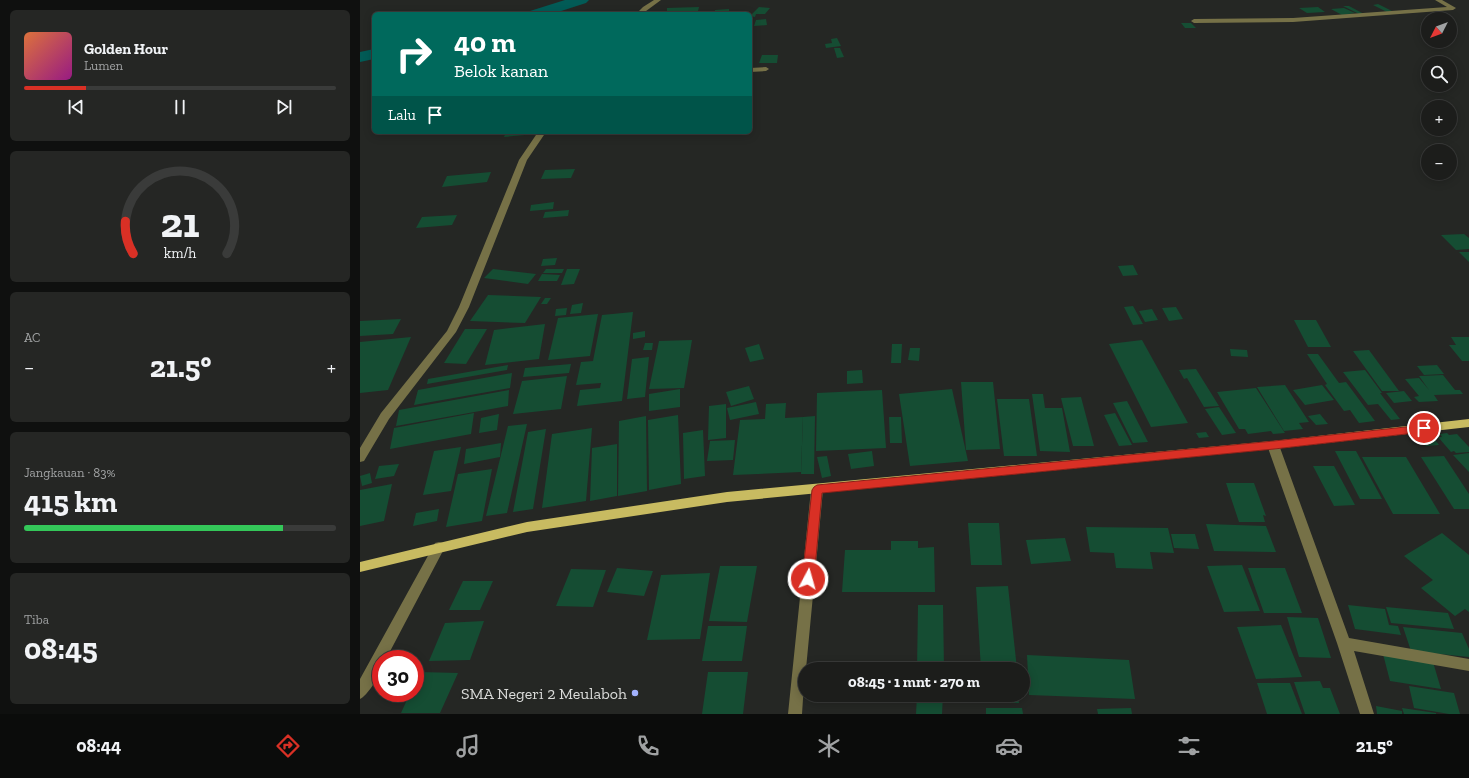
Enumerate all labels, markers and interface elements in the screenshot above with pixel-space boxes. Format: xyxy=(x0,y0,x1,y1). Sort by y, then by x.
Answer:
north arrow xyxy=(1421,12,1457,48)
map controls xyxy=(1421,12,1457,180)
text: 40 m xyxy=(454,26,516,59)
icon: right xyxy=(388,28,440,80)
text: Golden Hour xyxy=(84,40,168,58)
button: search xyxy=(1421,56,1457,92)
text: Lumen xyxy=(84,58,123,73)
text: Belok kanan xyxy=(454,60,548,82)
icon: previous xyxy=(65,96,87,118)
icon: pause xyxy=(169,96,191,118)
icon: next xyxy=(273,96,295,118)
button: + xyxy=(1421,100,1457,136)
icon: arrive xyxy=(424,104,446,126)
text: Lalu xyxy=(388,106,416,124)
button: − xyxy=(1421,144,1457,180)
text: 21 xyxy=(160,198,200,248)
text: km/h xyxy=(164,245,196,262)
text: AC xyxy=(24,330,41,345)
text: 21.5° xyxy=(150,349,211,385)
text: − xyxy=(24,354,34,381)
text: + xyxy=(327,354,336,381)
pin xyxy=(1407,411,1441,445)
icon: arrive xyxy=(1413,417,1435,439)
text: Jangkauan · 83% xyxy=(24,465,116,480)
text: 415 km xyxy=(24,484,117,520)
position arrow xyxy=(787,558,829,600)
text: Tiba xyxy=(24,612,49,627)
text: 08:45 xyxy=(24,631,98,667)
speed limit sign: 30 xyxy=(372,650,424,702)
text: 08:45 · 1 mnt · 270 m xyxy=(848,673,980,691)
place label: SMA Negeri 2 Meulaboh xyxy=(461,684,627,703)
marker: SMA Negeri 2 Meulaboh xyxy=(630,688,640,698)
icon: directions xyxy=(274,732,302,760)
icon: music xyxy=(454,732,482,760)
icon: phone xyxy=(634,732,662,760)
icon: climate xyxy=(815,732,843,760)
icon: car xyxy=(995,732,1023,760)
icon: filters xyxy=(1175,732,1203,760)
text: 08:44 xyxy=(76,735,121,757)
text: 21.5° xyxy=(1356,735,1393,757)

